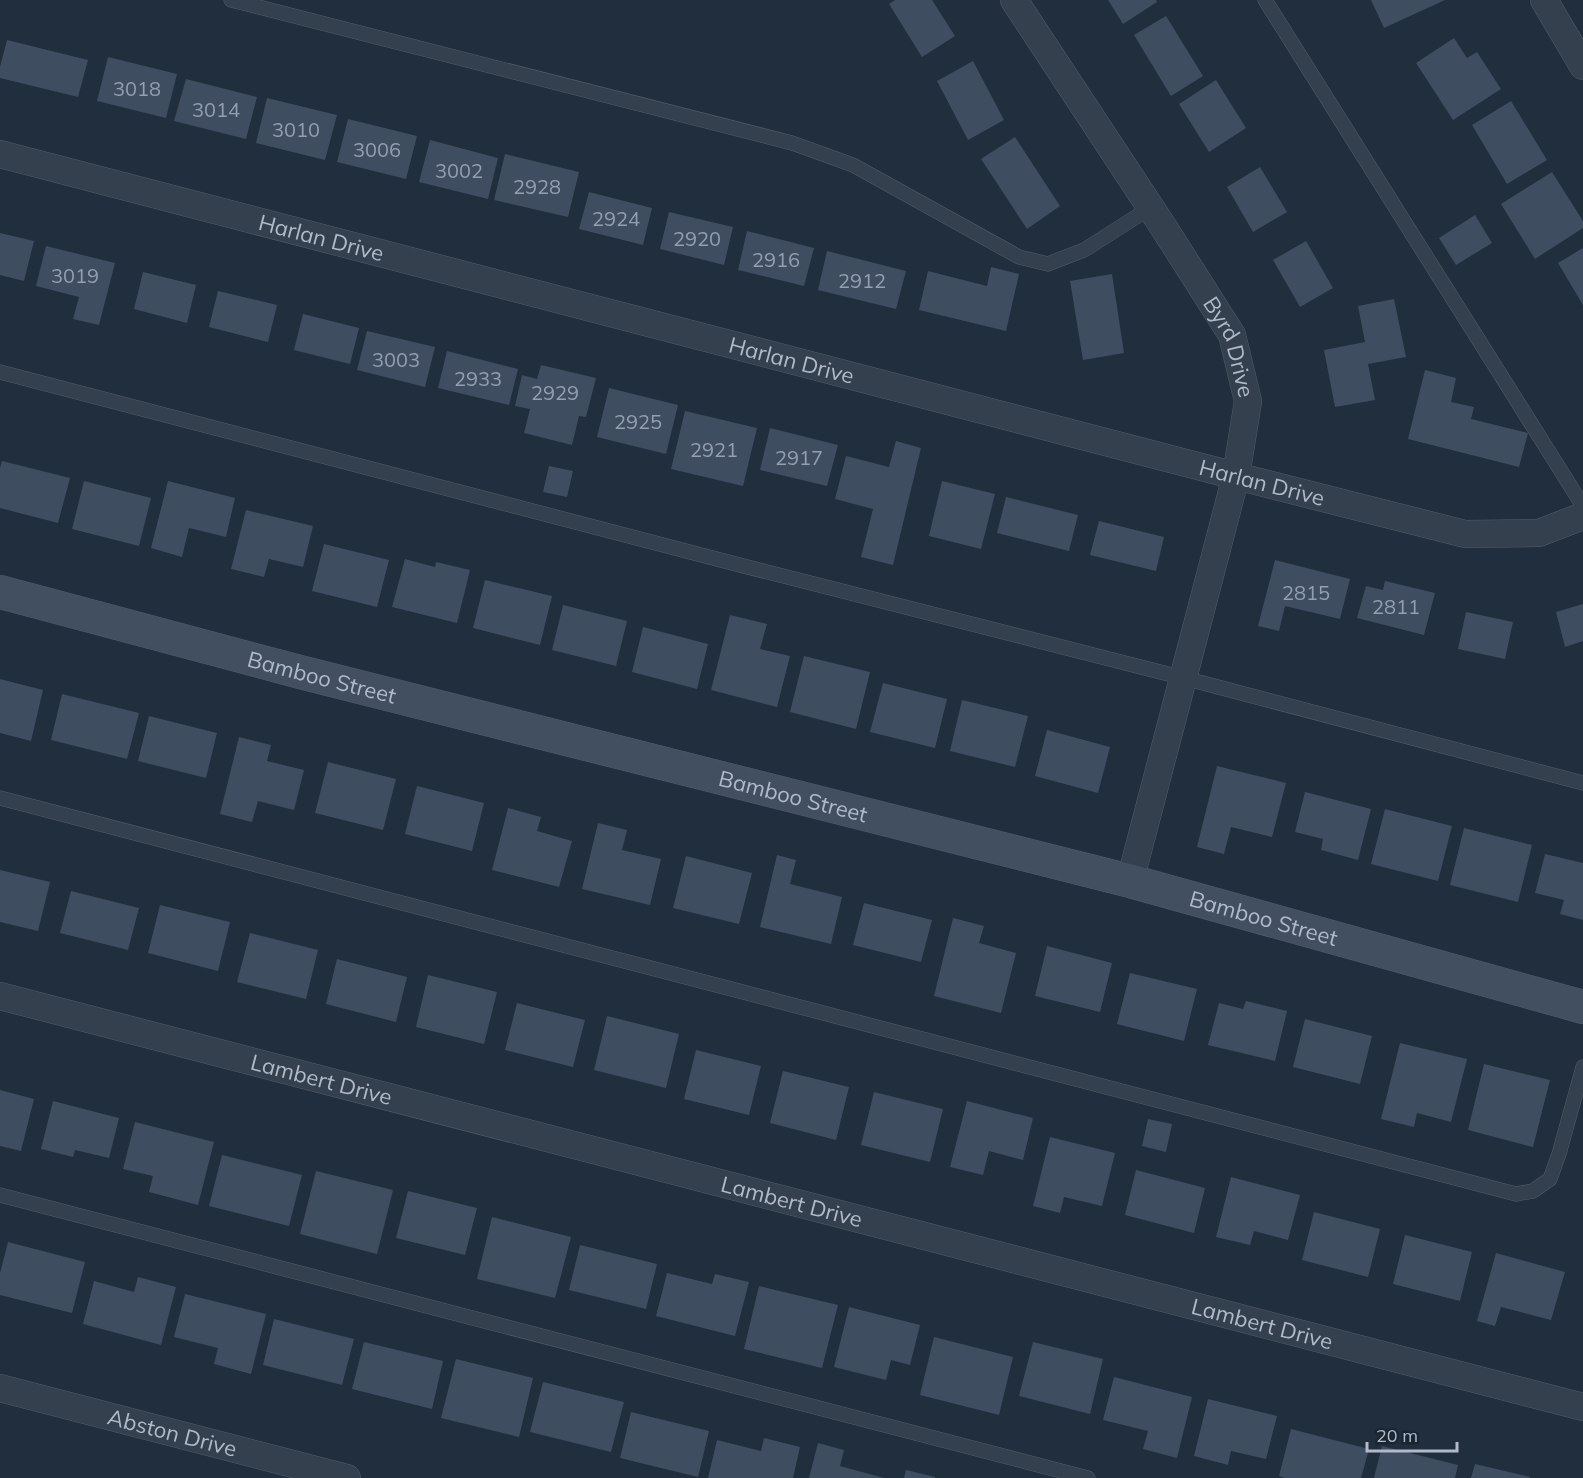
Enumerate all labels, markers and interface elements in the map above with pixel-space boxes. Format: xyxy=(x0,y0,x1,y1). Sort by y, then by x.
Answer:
house number: 3018 xyxy=(113,76,161,101)
house number: 3014 xyxy=(192,97,240,122)
house number: 3010 xyxy=(272,117,320,142)
house number: 3006 xyxy=(353,137,401,162)
house number: 3002 xyxy=(435,158,483,183)
house number: 2928 xyxy=(513,174,561,199)
house number: 2924 xyxy=(592,206,640,231)
street label: Harlan Drive xyxy=(256,208,387,267)
house number: 2920 xyxy=(673,226,721,251)
house number: 2916 xyxy=(752,247,800,272)
house number: 3019 xyxy=(51,263,99,288)
house number: 2912 xyxy=(838,268,886,293)
street label: Byrd Drive xyxy=(1197,291,1261,400)
street label: Harlan Drive xyxy=(726,330,857,390)
house number: 3003 xyxy=(372,347,420,372)
house number: 2933 xyxy=(454,366,502,391)
house number: 2929 xyxy=(531,380,579,405)
house number: 2925 xyxy=(614,409,662,434)
house number: 2921 xyxy=(690,437,738,462)
house number: 2917 xyxy=(775,445,823,470)
street label: Harlan Drive xyxy=(1196,453,1328,512)
house number: 2815 xyxy=(1282,580,1330,605)
house number: 2811 xyxy=(1372,594,1420,619)
street label: Bamboo Street xyxy=(244,645,399,710)
street label: Bamboo Street xyxy=(716,764,871,828)
street label: Bamboo Street xyxy=(1186,884,1341,952)
street label: Lambert Drive xyxy=(248,1048,395,1111)
street label: Lambert Drive xyxy=(718,1170,865,1233)
street label: Lambert Drive xyxy=(1188,1292,1336,1355)
street label: Abston Drive xyxy=(105,1403,240,1463)
scale bar xyxy=(1367,1415,1457,1453)
text: 20 m xyxy=(1376,1424,1418,1447)

